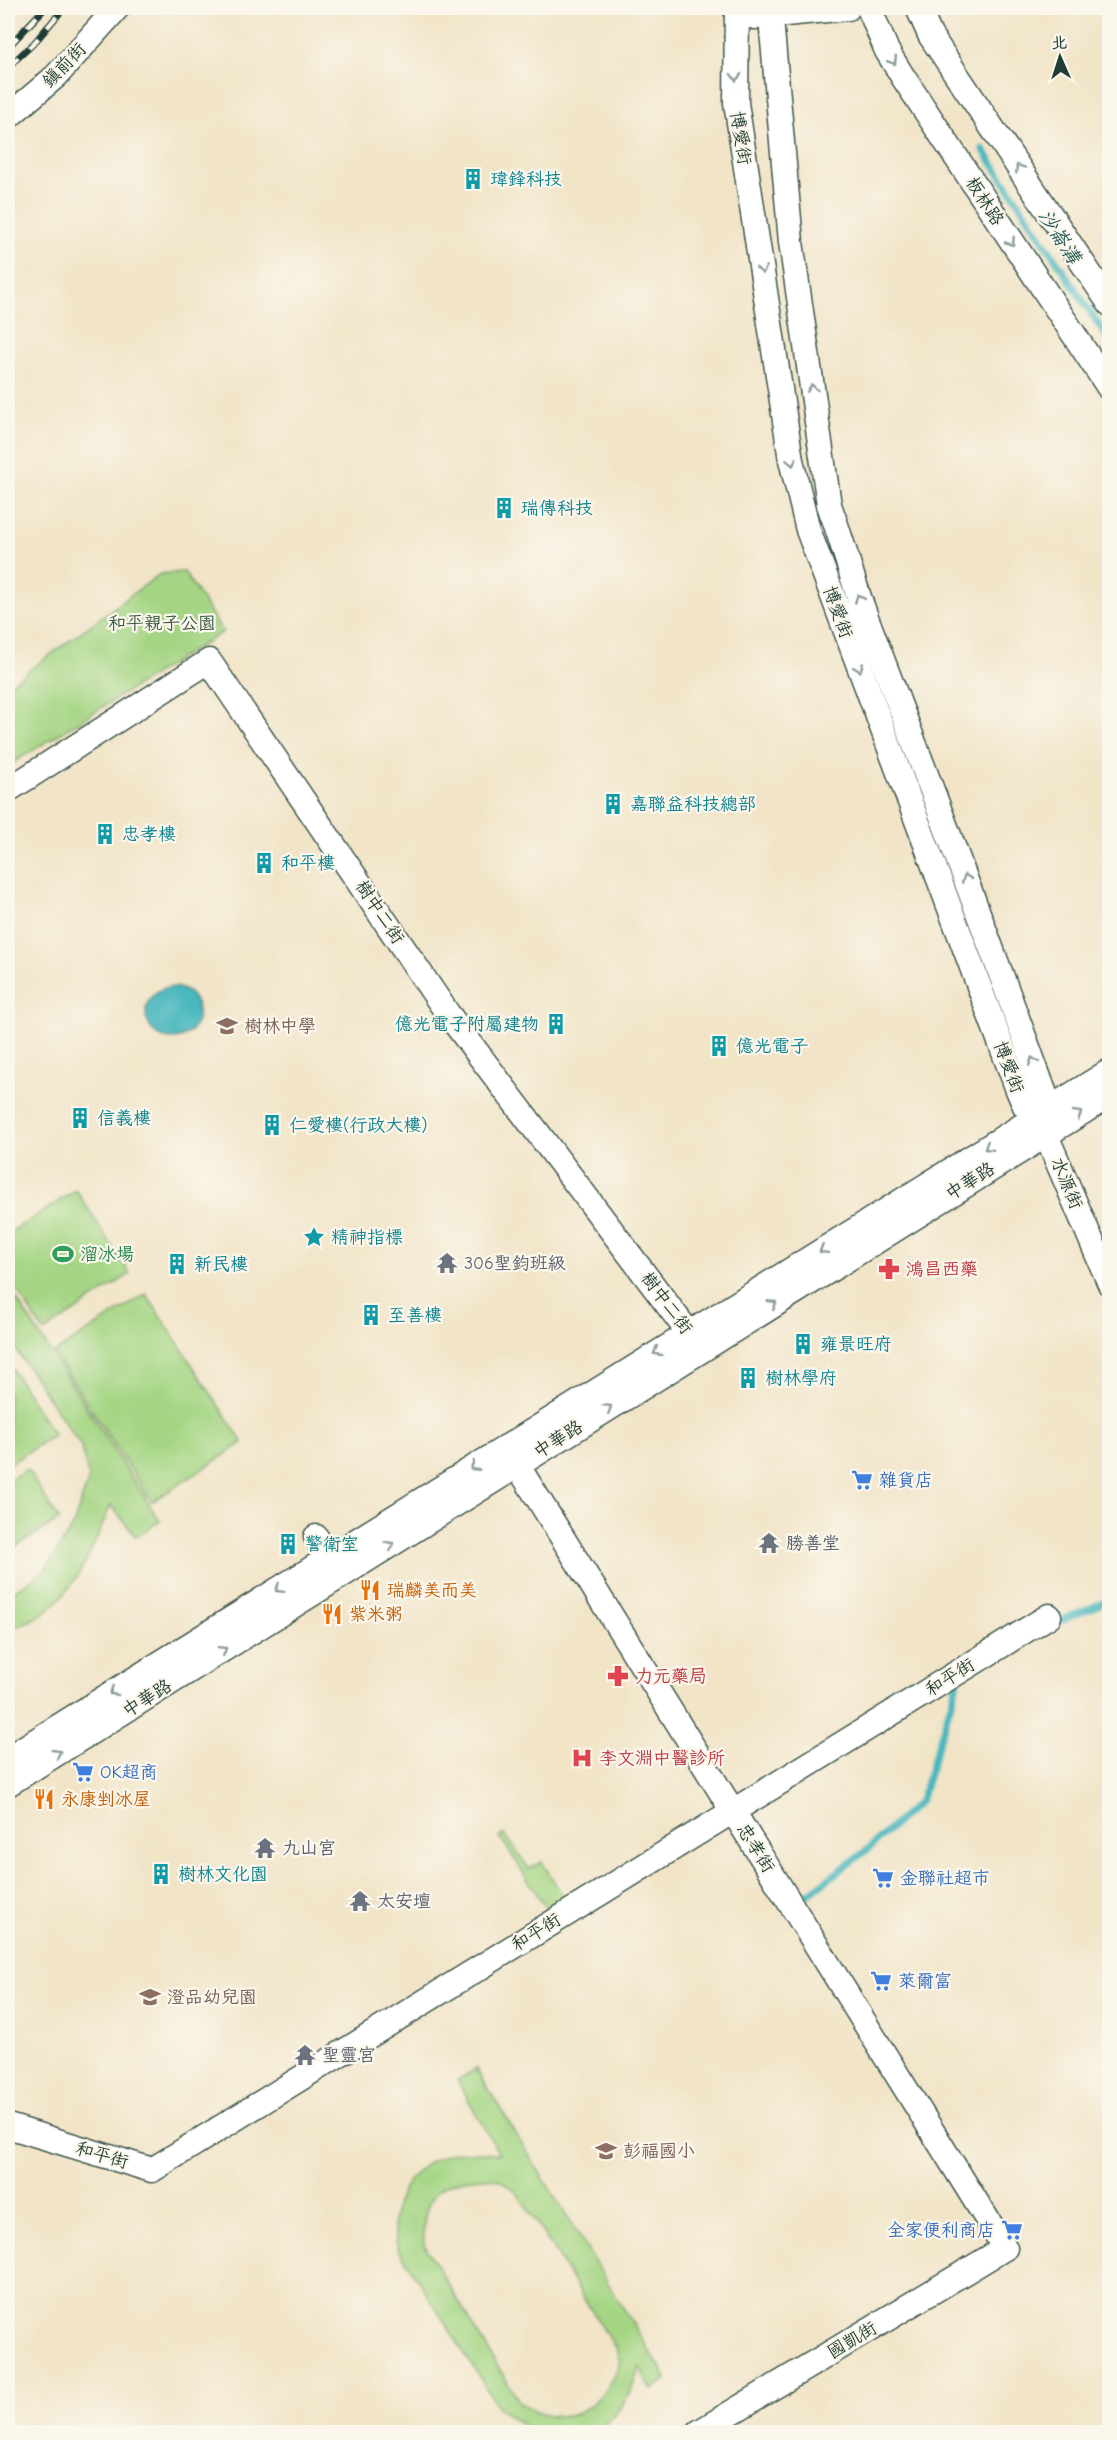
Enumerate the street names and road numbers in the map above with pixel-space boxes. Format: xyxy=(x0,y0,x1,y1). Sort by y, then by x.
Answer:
street label: 鎮前街 xyxy=(38,39,91,92)
street label: 博愛街 xyxy=(726,110,755,166)
street label: 板林路 xyxy=(961,173,1008,230)
street label: 博愛街 xyxy=(818,583,857,641)
street label: 樹中二街 xyxy=(351,877,408,948)
street label: 博愛街 xyxy=(989,1038,1028,1096)
street label: 水源街 xyxy=(1046,1154,1087,1212)
street label: 中華路 xyxy=(942,1158,999,1205)
street label: 樹中二街 xyxy=(637,1268,697,1338)
street label: 中華路 xyxy=(530,1416,587,1463)
street label: 和平街 xyxy=(922,1654,979,1701)
street label: 中華路 xyxy=(119,1675,176,1722)
street label: 忠孝街 xyxy=(732,1820,779,1877)
street label: 和平街 xyxy=(508,1909,565,1956)
street label: 和平街 xyxy=(73,2138,131,2173)
street label: 國凱街 xyxy=(824,2318,881,2363)

